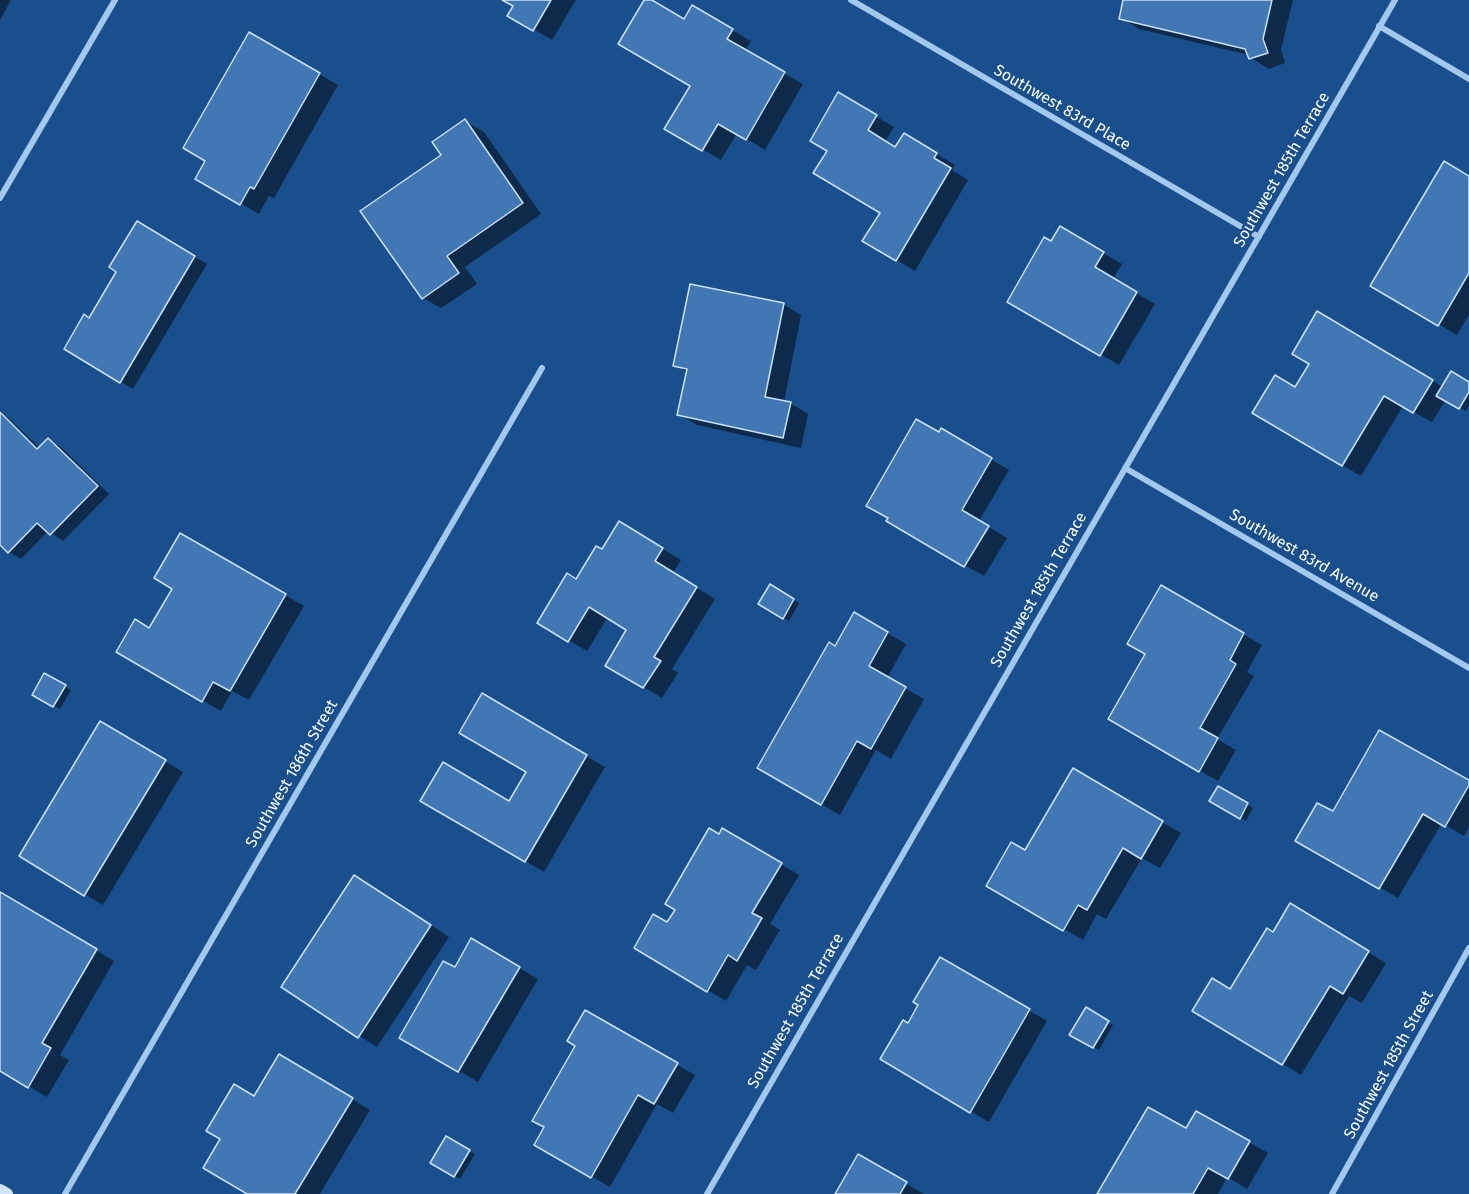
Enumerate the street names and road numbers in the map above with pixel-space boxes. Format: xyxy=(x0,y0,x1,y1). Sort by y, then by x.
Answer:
street label: Southwest 83rd Place xyxy=(990,61,1134,155)
street label: Southwest 185th Terrace xyxy=(1230,89,1334,251)
street label: Southwest 83rd Avenue xyxy=(1226,505,1382,607)
street label: Southwest 185th Terrace xyxy=(987,509,1091,671)
street label: Southwest 186th Street xyxy=(242,697,342,851)
street label: Southwest 185th Terrace xyxy=(744,930,848,1092)
street label: Southwest 185th Street xyxy=(1340,987,1438,1143)

